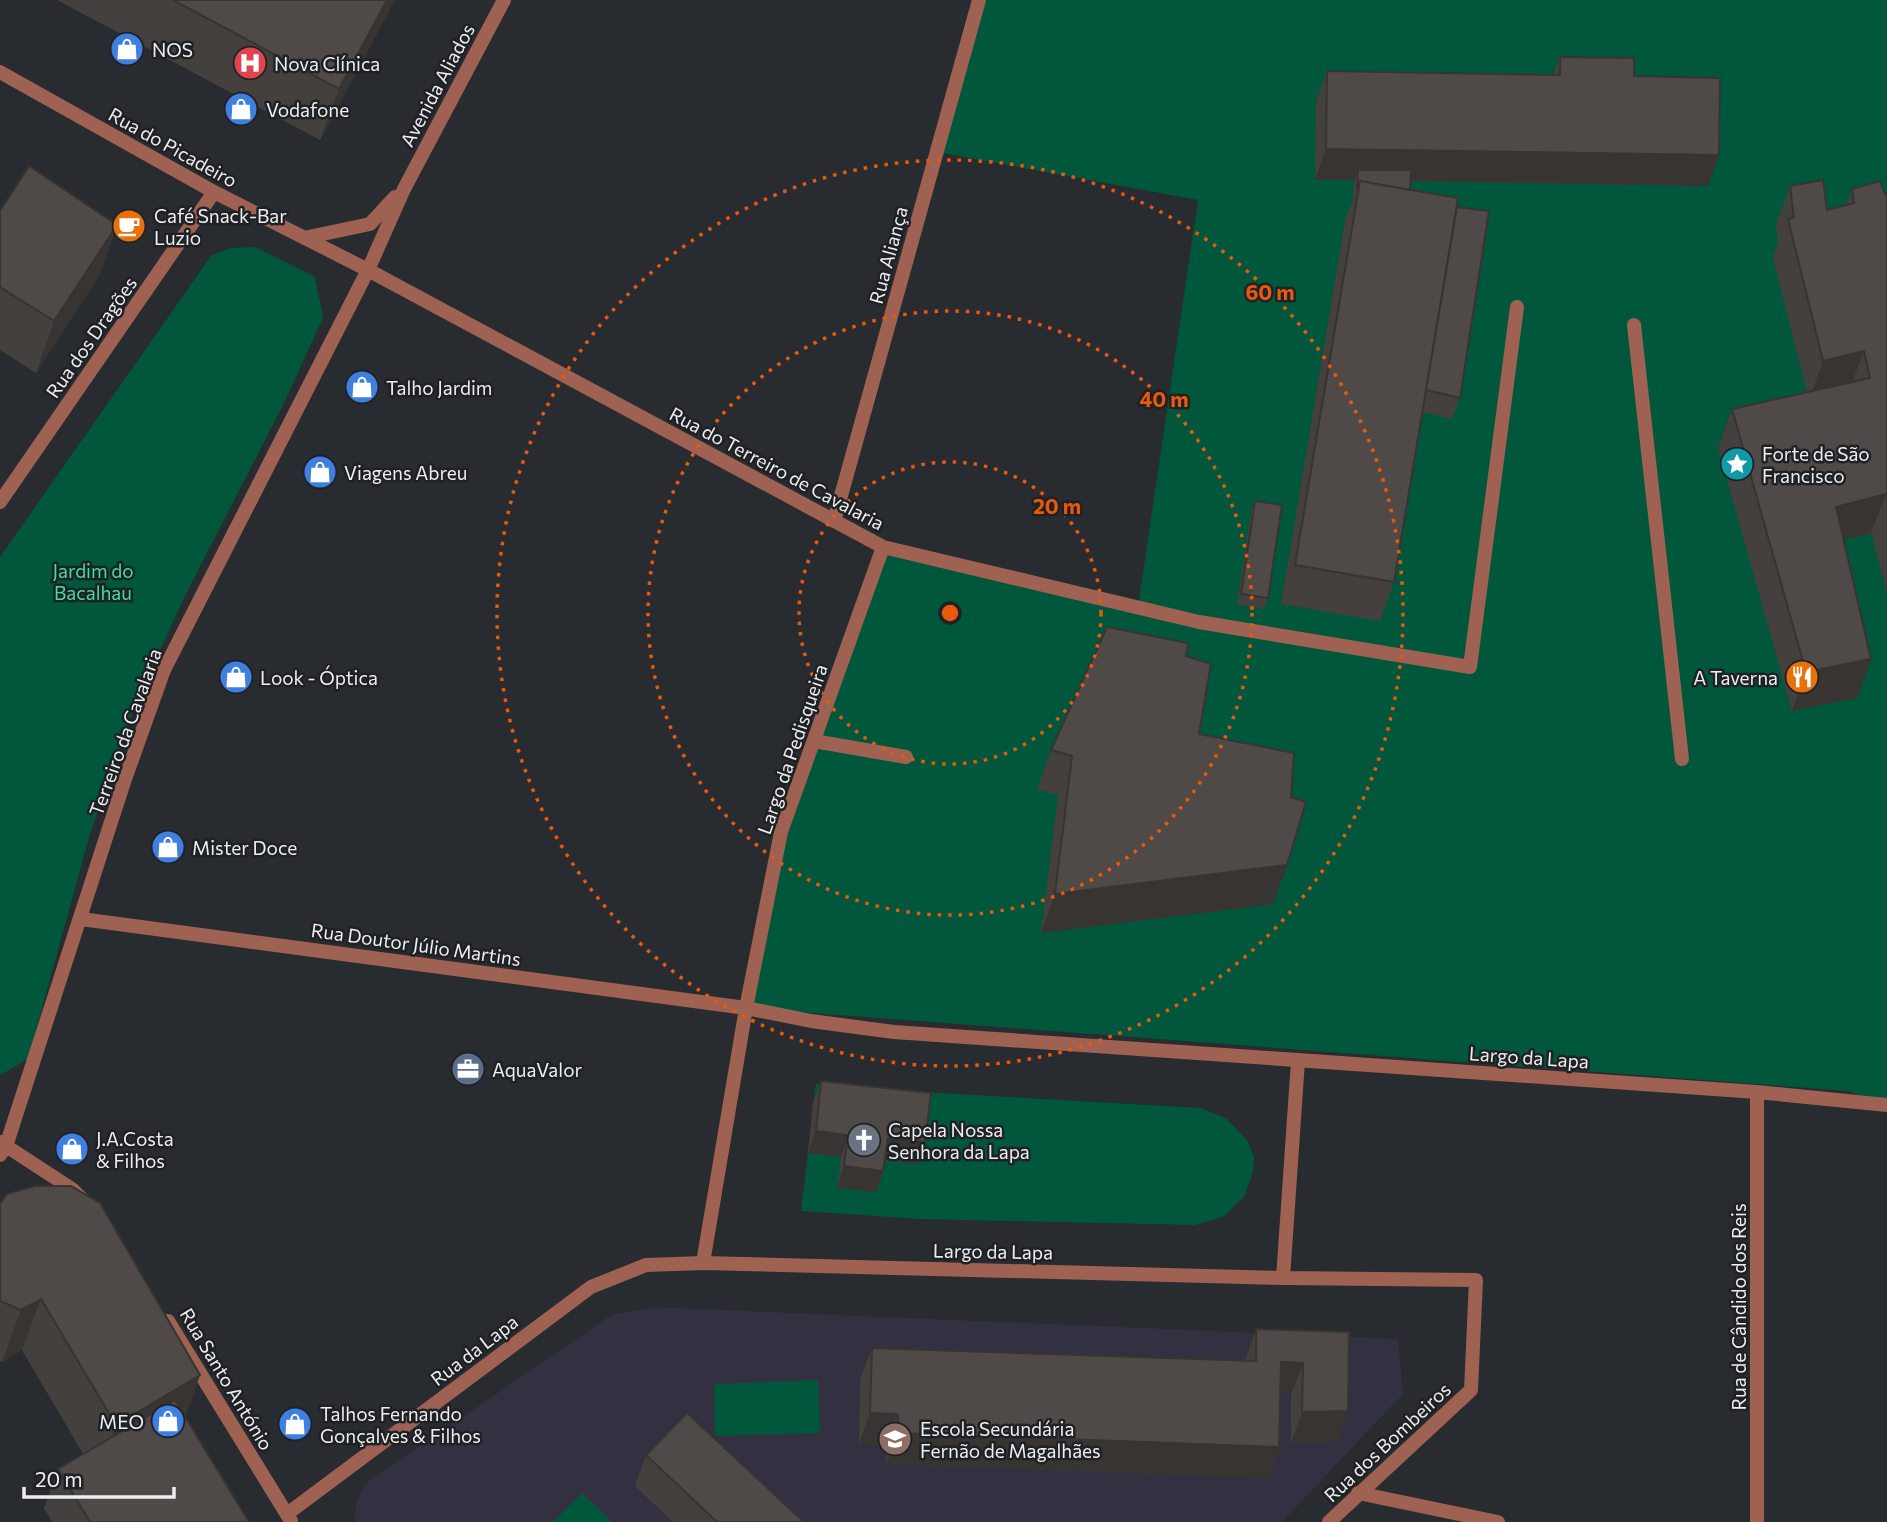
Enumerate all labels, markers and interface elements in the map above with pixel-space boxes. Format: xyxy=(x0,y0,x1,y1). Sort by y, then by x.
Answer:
street label: Avenida Aliados xyxy=(395,20,479,150)
shop icon: NOS xyxy=(108,30,146,68)
place label: NOS xyxy=(152,38,193,61)
hospital icon: Nova Clínica xyxy=(231,44,269,82)
place label: Nova Clínica xyxy=(274,52,380,75)
shop icon: Vodafone xyxy=(222,90,260,128)
place label: Vodafone xyxy=(266,98,349,121)
street label: Rua do Picadeiro xyxy=(105,102,241,192)
place label: Café Snack-Bar Luzio xyxy=(154,204,287,249)
street label: Rua Aliança xyxy=(864,204,912,306)
cafe icon: Café Snack-Bar Luzio xyxy=(110,207,148,245)
street label: Rua dos Dragões xyxy=(41,272,141,402)
text: 60 m xyxy=(1245,279,1295,304)
shop icon: Talho Jardim xyxy=(343,368,381,406)
place label: Talho Jardim xyxy=(386,376,492,399)
text: 40 m xyxy=(1139,386,1189,411)
street label: Rua do Terreiro de Cavalaria xyxy=(666,402,888,534)
place label: Forte de São Francisco xyxy=(1762,442,1870,487)
place icon: Forte de São Francisco xyxy=(1718,445,1756,483)
shop icon: Viagens Abreu xyxy=(301,453,339,491)
place label: Viagens Abreu xyxy=(344,461,467,484)
text: 20 m xyxy=(1033,493,1081,518)
park label: Jardim do Bacalhau xyxy=(52,559,134,604)
centre of rings xyxy=(938,601,962,625)
street label: Terreiro da Cavalaria xyxy=(84,645,166,819)
shop icon: Look - Óptica xyxy=(217,658,255,696)
restaurant icon: A Taverna xyxy=(1783,658,1821,696)
street label: Largo da Pedisqueira xyxy=(752,661,832,837)
place label: Look - Óptica xyxy=(260,665,378,689)
place label: A Taverna xyxy=(1693,666,1778,689)
shop icon: Mister Doce xyxy=(149,828,187,866)
place label: Mister Doce xyxy=(192,836,297,859)
street label: Rua Doutor Júlio Martins xyxy=(310,918,522,970)
street label: Largo da Lapa xyxy=(1468,1041,1590,1073)
office icon: AquaValor xyxy=(449,1050,487,1088)
place label: AquaValor xyxy=(492,1058,582,1081)
place label: Capela Nossa Senhora da Lapa xyxy=(888,1118,1030,1163)
church icon: Capela Nossa Senhora da Lapa xyxy=(845,1121,883,1159)
place label: J.A.Costa & Filhos xyxy=(96,1127,174,1172)
shop icon: J.A.Costa & Filhos xyxy=(53,1130,91,1168)
street label: Rua de Cândido dos Reis xyxy=(1727,1203,1750,1411)
street label: Largo da Lapa xyxy=(933,1238,1053,1264)
street label: Rua Santo António xyxy=(176,1304,278,1454)
street label: Rua da Lapa xyxy=(426,1310,522,1390)
street label: Rua dos Bombeiros xyxy=(1319,1377,1455,1507)
shop icon: MEO xyxy=(149,1402,187,1440)
place label: Talhos Fernando Gonçalves & Filhos xyxy=(320,1402,481,1447)
shop icon: Talhos Fernando Gonçalves & Filhos xyxy=(276,1405,314,1443)
place label: MEO xyxy=(99,1410,144,1433)
place label: Escola Secundária Fernão de Magalhães xyxy=(920,1417,1101,1462)
school or university icon: Escola Secundária Fernão de Magalhães xyxy=(876,1420,914,1458)
scale bar xyxy=(24,1456,175,1500)
text: 20 m xyxy=(35,1466,83,1491)

